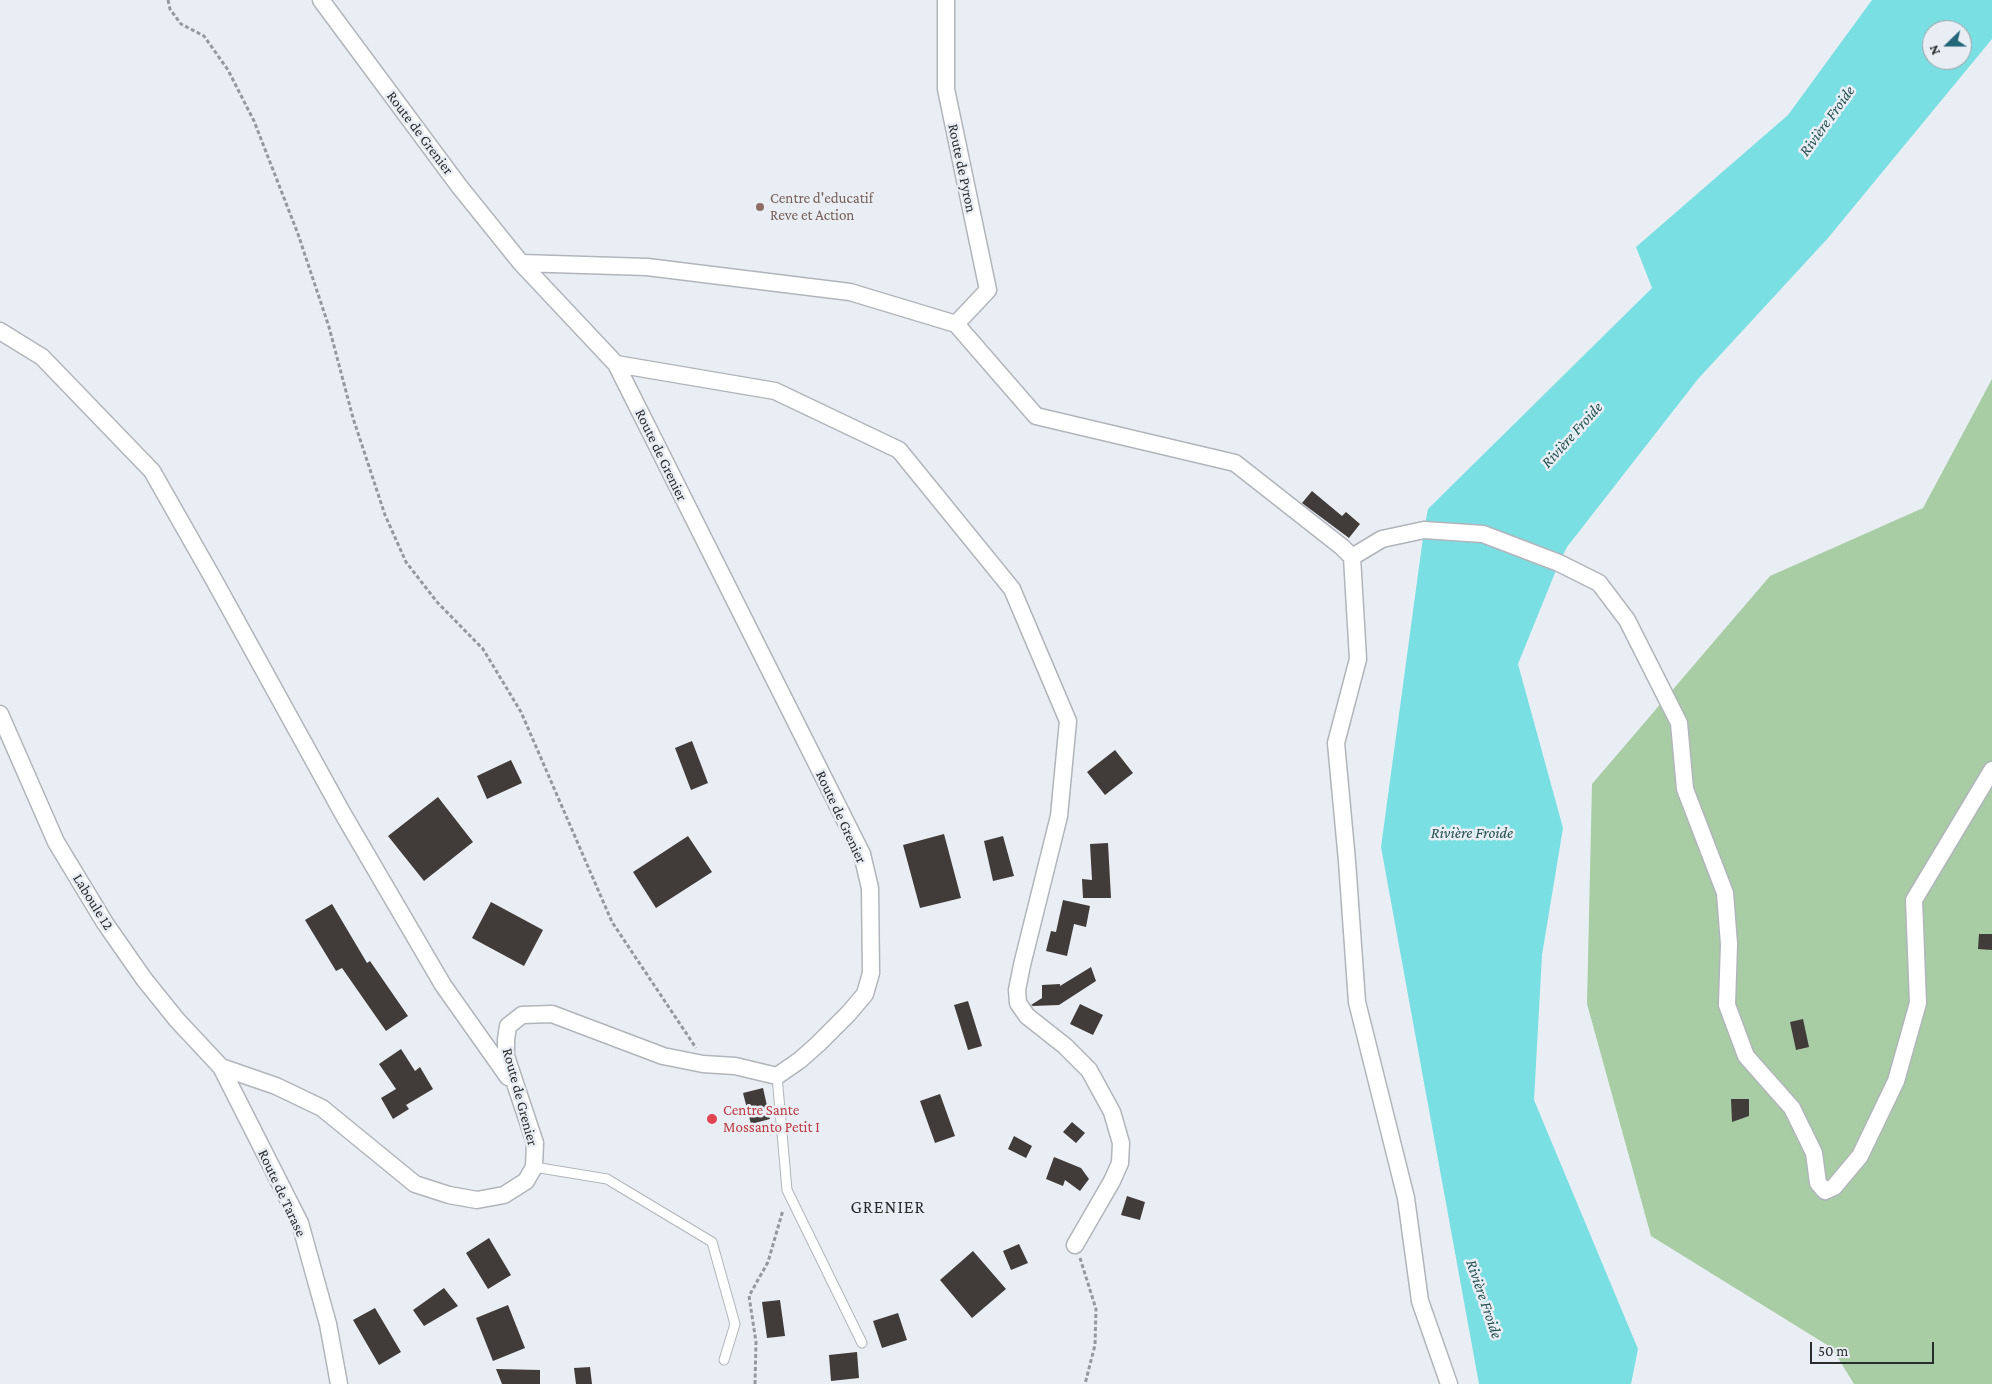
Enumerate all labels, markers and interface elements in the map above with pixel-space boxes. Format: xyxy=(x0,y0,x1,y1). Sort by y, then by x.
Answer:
north arrow xyxy=(1922,20,1972,70)
text: N xyxy=(1925,43,1943,58)
water label: Rivière Froide xyxy=(1795,82,1859,160)
street label: Route de Grenier xyxy=(383,88,457,178)
street label: Route de Pyron xyxy=(944,122,980,214)
place label: Centre d'educatif Reve et Action xyxy=(770,189,873,224)
marker: Centre d'educatif Reve et Action xyxy=(754,201,766,213)
water label: Rivière Froide xyxy=(1537,398,1607,472)
street label: Route de Grenier xyxy=(631,406,691,504)
street label: Route de Grenier xyxy=(812,768,870,866)
water label: Rivière Froide xyxy=(1431,823,1513,843)
street label: Laboule 12 xyxy=(69,871,117,933)
street label: Route de Grenier xyxy=(498,1046,542,1148)
place label: Centre Sante Mossanto Petit I xyxy=(723,1101,820,1136)
marker: Centre Sante Mossanto Petit I xyxy=(705,1112,719,1126)
street label: Route de Tarase xyxy=(254,1147,310,1239)
district label: GRENIER xyxy=(850,1196,926,1218)
water label: Rivière Froide xyxy=(1462,1257,1506,1341)
scale bar xyxy=(1812,1332,1936,1364)
text: 50 m xyxy=(1818,1343,1848,1359)

